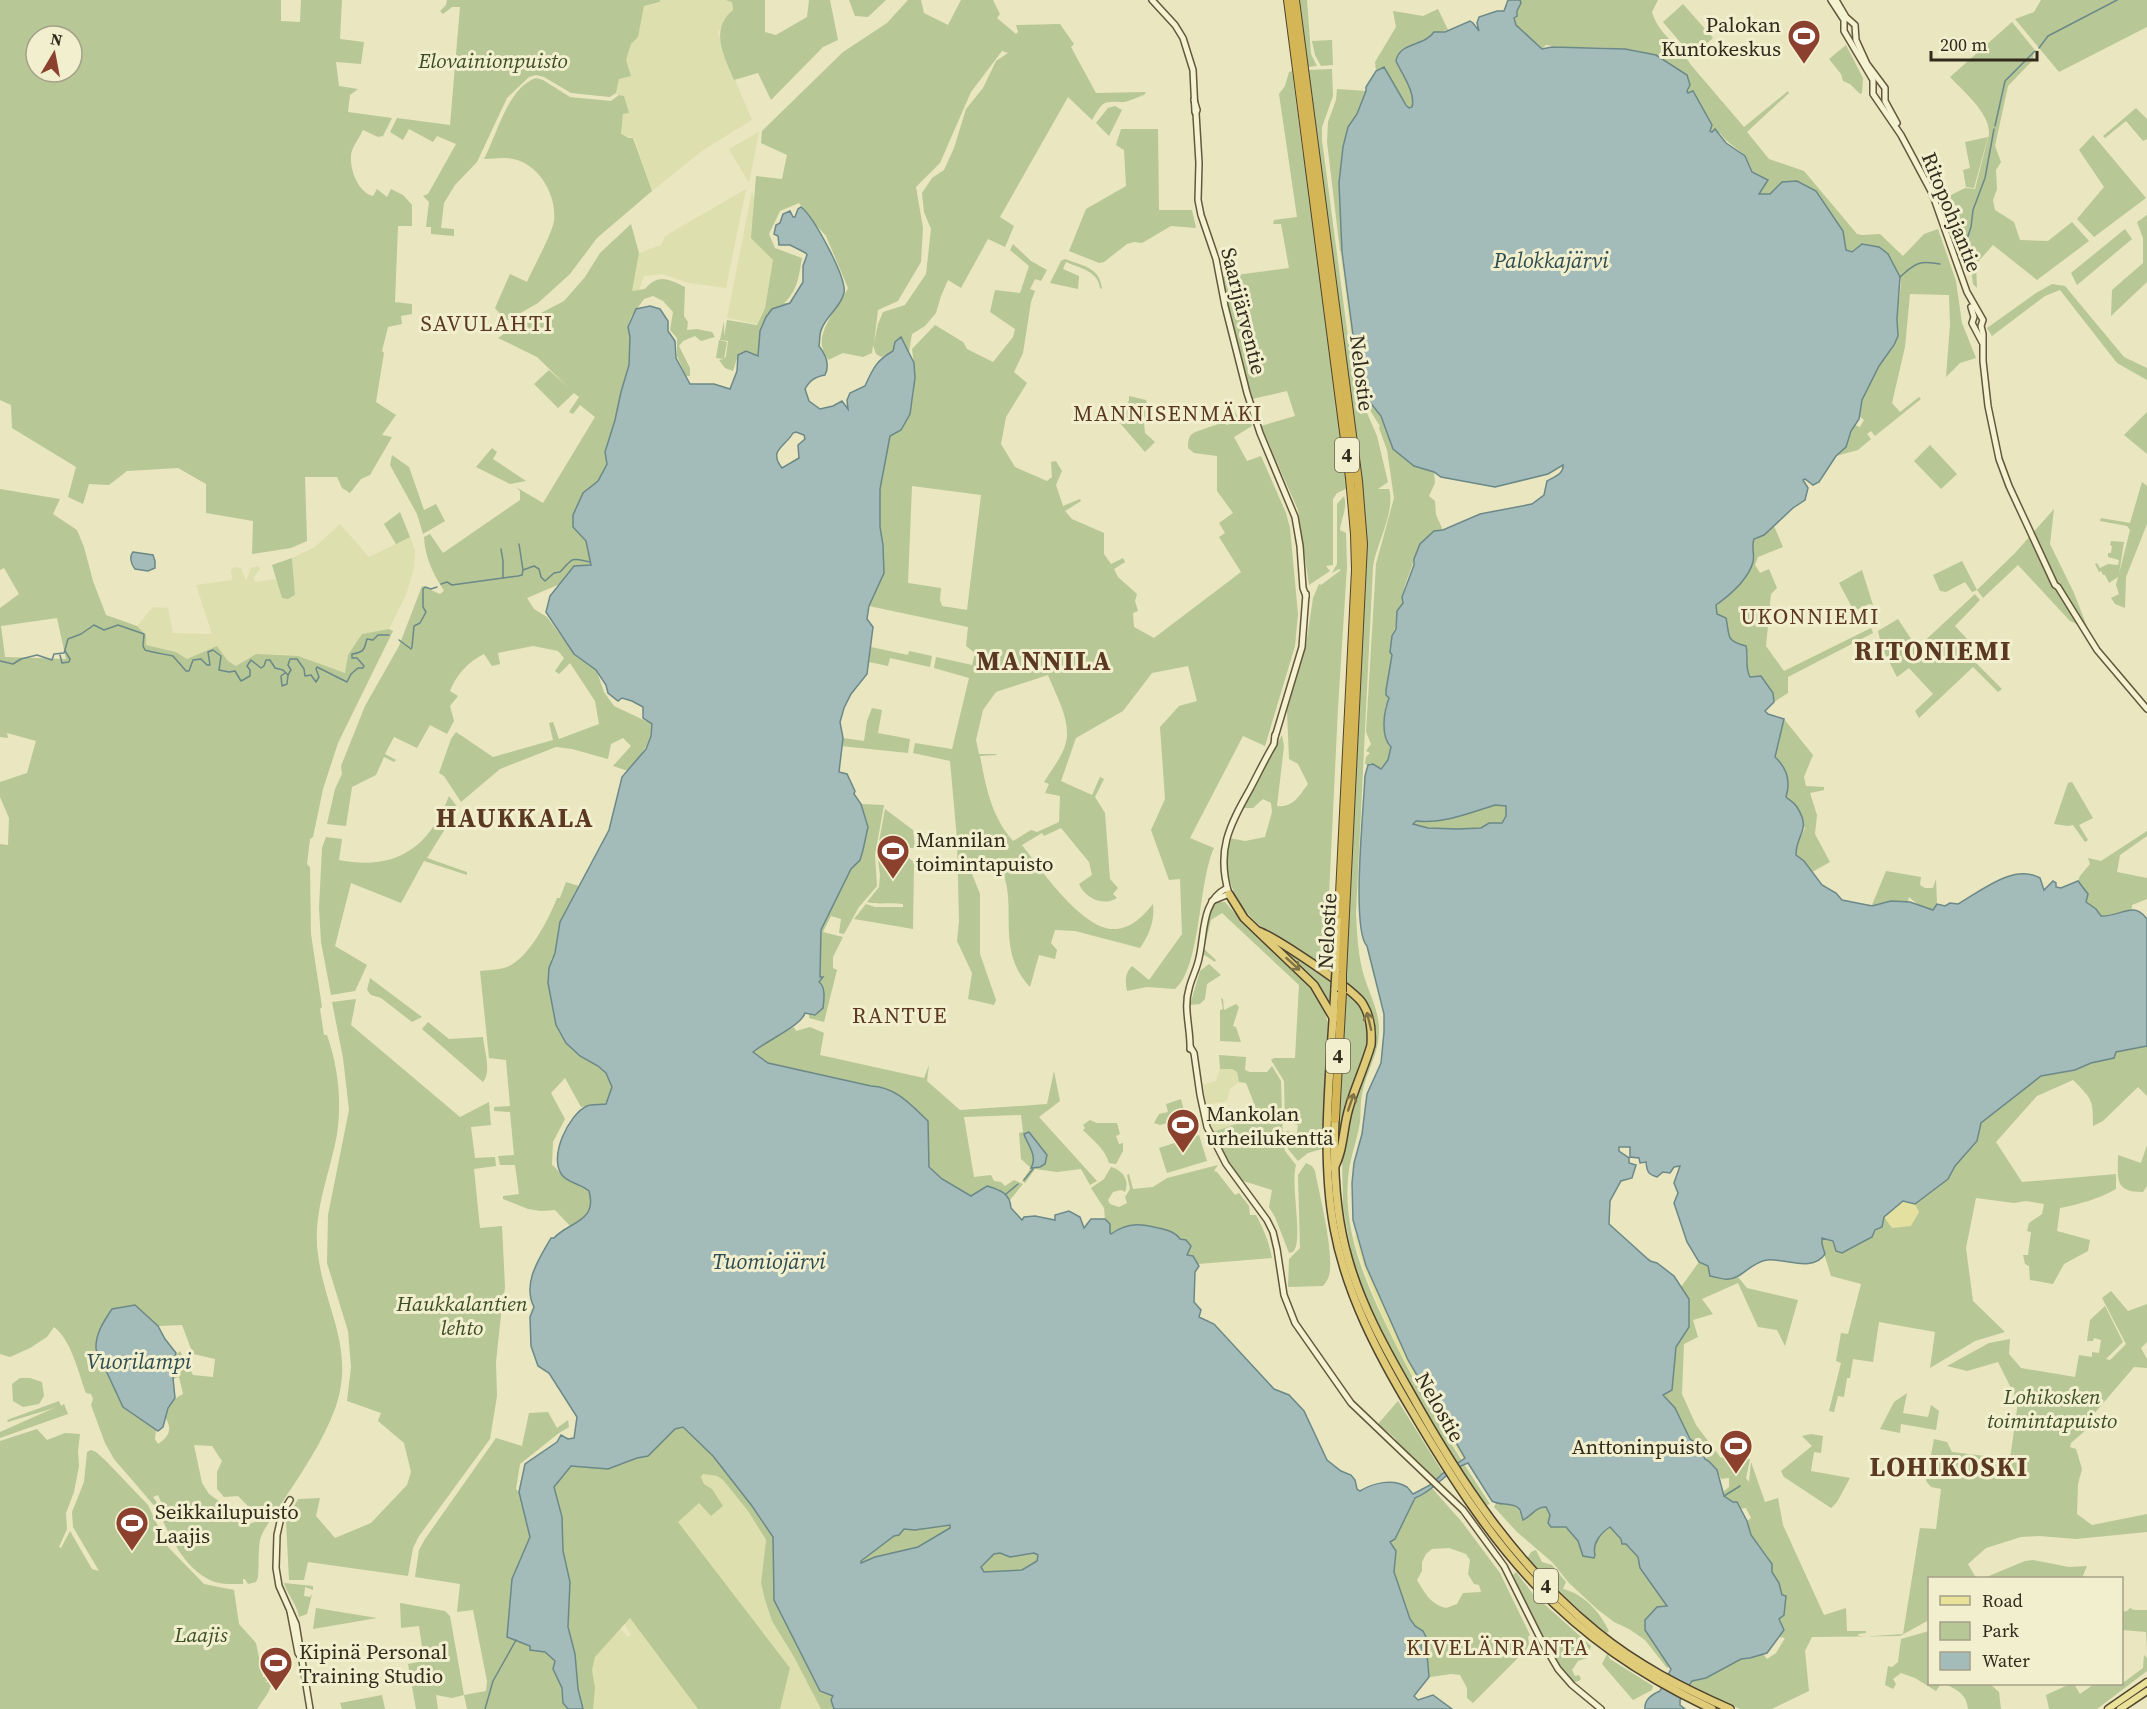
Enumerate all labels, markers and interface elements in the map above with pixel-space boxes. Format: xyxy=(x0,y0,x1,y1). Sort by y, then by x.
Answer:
place label: Palokan Kuntokeskus xyxy=(1661,10,1781,63)
sports icon: Palokan Kuntokeskus xyxy=(1786,18,1822,65)
north arrow xyxy=(24,24,84,84)
scale bar xyxy=(1931,24,2038,62)
text: N xyxy=(49,27,65,51)
text: 200 m xyxy=(1940,32,1987,57)
park label: Elovainionpuisto xyxy=(417,46,568,75)
street label: Ritopohjantie xyxy=(1915,148,1989,276)
street label: Saarijärventie xyxy=(1214,244,1274,378)
water label: Palokkajärvi xyxy=(1492,245,1609,275)
district label: SAVULAHTI xyxy=(421,308,553,338)
street label: Nelostie xyxy=(1343,333,1381,413)
district label: MANNISENMÄKI xyxy=(1073,398,1263,428)
road number: 4 xyxy=(1335,438,1359,472)
district label: UKONNIEMI xyxy=(1740,601,1880,631)
district label: RITONIEMI xyxy=(1854,632,2012,669)
district label: MANNILA xyxy=(976,642,1112,679)
district label: HAUKKALA xyxy=(436,799,594,836)
place label: Mannilan toimintapuisto xyxy=(916,825,1054,878)
sports icon: Mannilan toimintapuisto xyxy=(875,833,911,880)
street label: Nelostie xyxy=(1311,892,1343,970)
one-way arrow xyxy=(1285,957,1300,971)
district label: RANTUE xyxy=(852,1000,948,1030)
one-way arrow xyxy=(1362,1012,1374,1031)
road number: 4 xyxy=(1326,1039,1350,1073)
one-way arrow xyxy=(1346,1093,1357,1112)
place label: Mankolan urheilukenttä xyxy=(1206,1099,1334,1152)
sports icon: Mankolan urheilukenttä xyxy=(1165,1107,1201,1154)
water label: Tuomiojärvi xyxy=(712,1246,826,1276)
park label: Haukkalantien lehto xyxy=(395,1289,528,1342)
water label: Vuorilampi xyxy=(86,1346,192,1376)
street label: Nelostie xyxy=(1408,1367,1472,1447)
park label: Lohikosken toimintapuisto xyxy=(1987,1382,2117,1435)
sports icon: Anttoninpuisto xyxy=(1718,1428,1754,1475)
place label: Anttoninpuisto xyxy=(1572,1432,1713,1461)
district label: LOHIKOSKI xyxy=(1869,1448,2029,1485)
place label: Seikkailupuisto Laajis xyxy=(155,1497,299,1550)
sports icon: Seikkailupuisto Laajis xyxy=(114,1505,150,1552)
road number: 4 xyxy=(1534,1569,1558,1603)
legend xyxy=(1928,1577,2123,1685)
text: Road xyxy=(1982,1588,2023,1613)
text: Park xyxy=(1982,1618,2019,1643)
park label: Laajis xyxy=(173,1620,228,1649)
district label: KIVELÄNRANTA xyxy=(1406,1632,1590,1662)
place label: Kipinä Personal Training Studio xyxy=(299,1637,448,1690)
sports icon: Kipinä Personal Training Studio xyxy=(258,1645,294,1692)
text: Water xyxy=(1982,1648,2030,1673)

